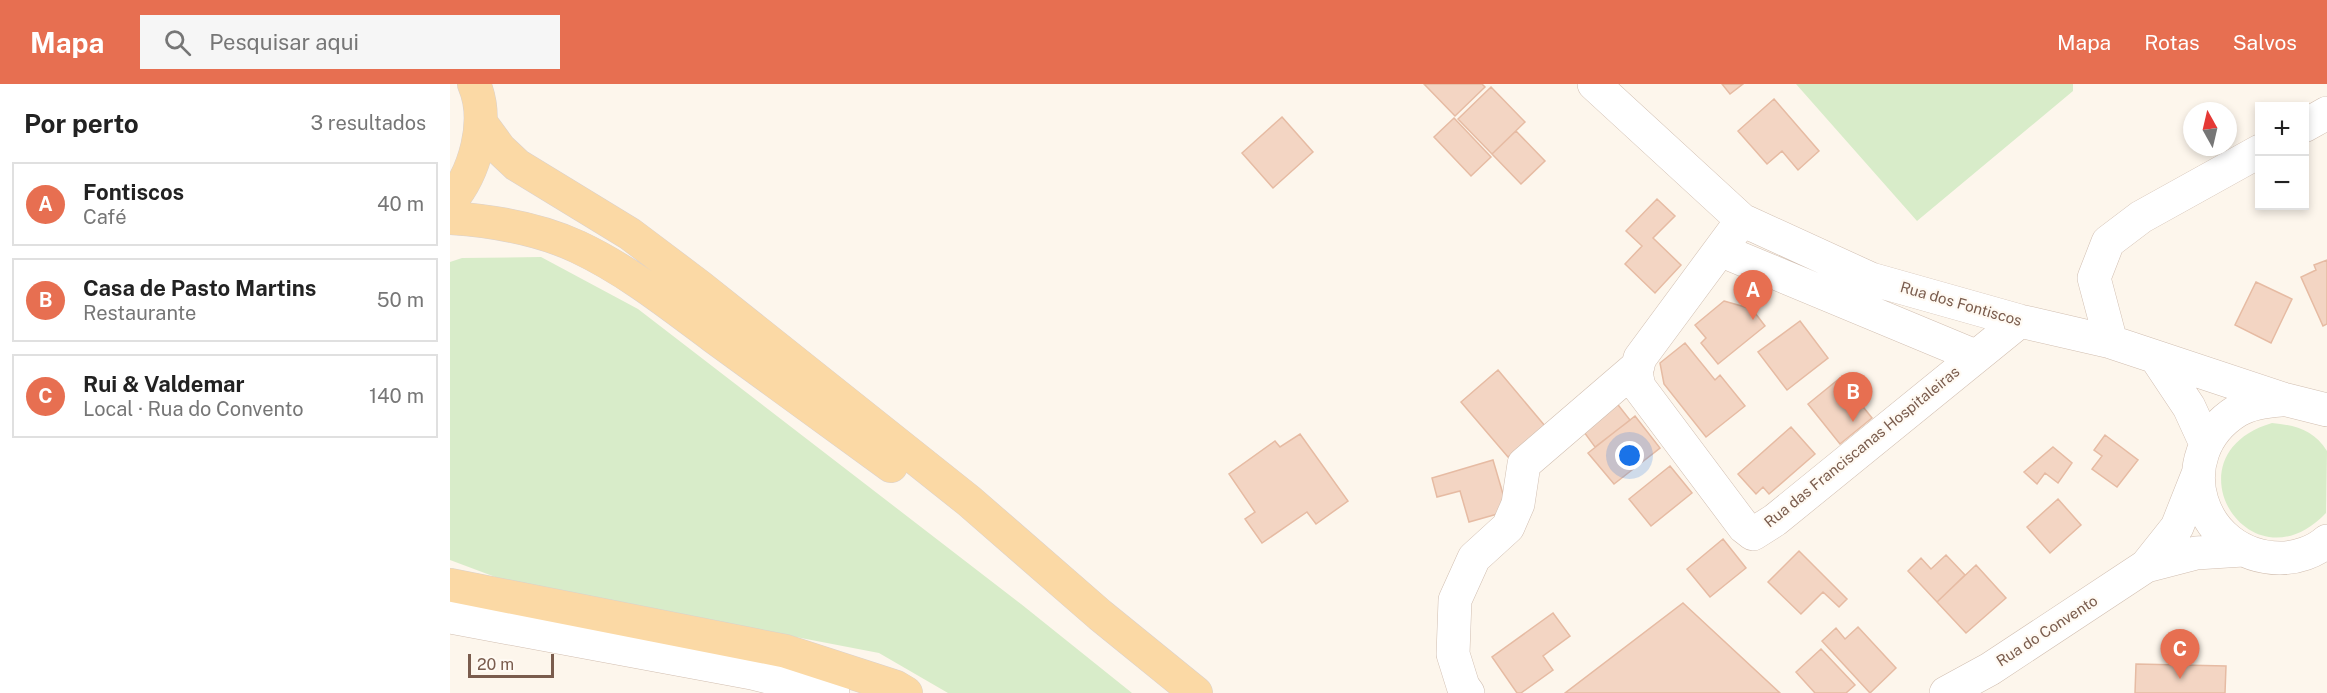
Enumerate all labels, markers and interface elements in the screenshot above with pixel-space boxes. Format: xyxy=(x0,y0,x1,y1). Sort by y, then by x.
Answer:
search box xyxy=(140,15,560,69)
text: Mapa xyxy=(30,26,104,59)
icon: search xyxy=(161,26,194,59)
text: Pesquisar aqui xyxy=(209,29,359,55)
text: Mapa xyxy=(2057,30,2111,55)
text: Rotas xyxy=(2144,30,2200,55)
text: Salvos xyxy=(2233,30,2297,55)
north arrow xyxy=(2183,102,2237,156)
map controls xyxy=(2255,102,2309,210)
button: + xyxy=(2255,102,2309,156)
text: Por perto xyxy=(24,108,139,139)
text: 3 resultados xyxy=(310,111,426,135)
button: − xyxy=(2255,156,2309,210)
text: Fontiscos xyxy=(83,179,184,205)
text: A xyxy=(38,192,53,216)
text: 40 m xyxy=(377,192,424,216)
text: Café xyxy=(83,205,126,229)
pin: A xyxy=(1734,270,1772,320)
text: Casa de Pasto Martins xyxy=(83,275,316,301)
street label: Rua dos Fontiscos xyxy=(1898,278,2024,329)
text: B xyxy=(39,288,52,312)
text: 50 m xyxy=(377,288,424,312)
text: Restaurante xyxy=(83,301,196,325)
street label: Rua das Franciscanas Hospitaleiras xyxy=(1761,363,1963,531)
text: Rui & Valdemar xyxy=(83,371,245,397)
pin: B xyxy=(1834,372,1872,422)
text: C xyxy=(38,384,53,408)
text: 140 m xyxy=(369,384,424,408)
text: Local · Rua do Convento xyxy=(83,397,304,421)
your location xyxy=(1615,441,1644,470)
street label: Rua do Convento xyxy=(1993,592,2100,670)
pin: C xyxy=(2160,630,2200,679)
scale bar xyxy=(468,651,554,678)
text: 20 m xyxy=(477,655,514,674)

